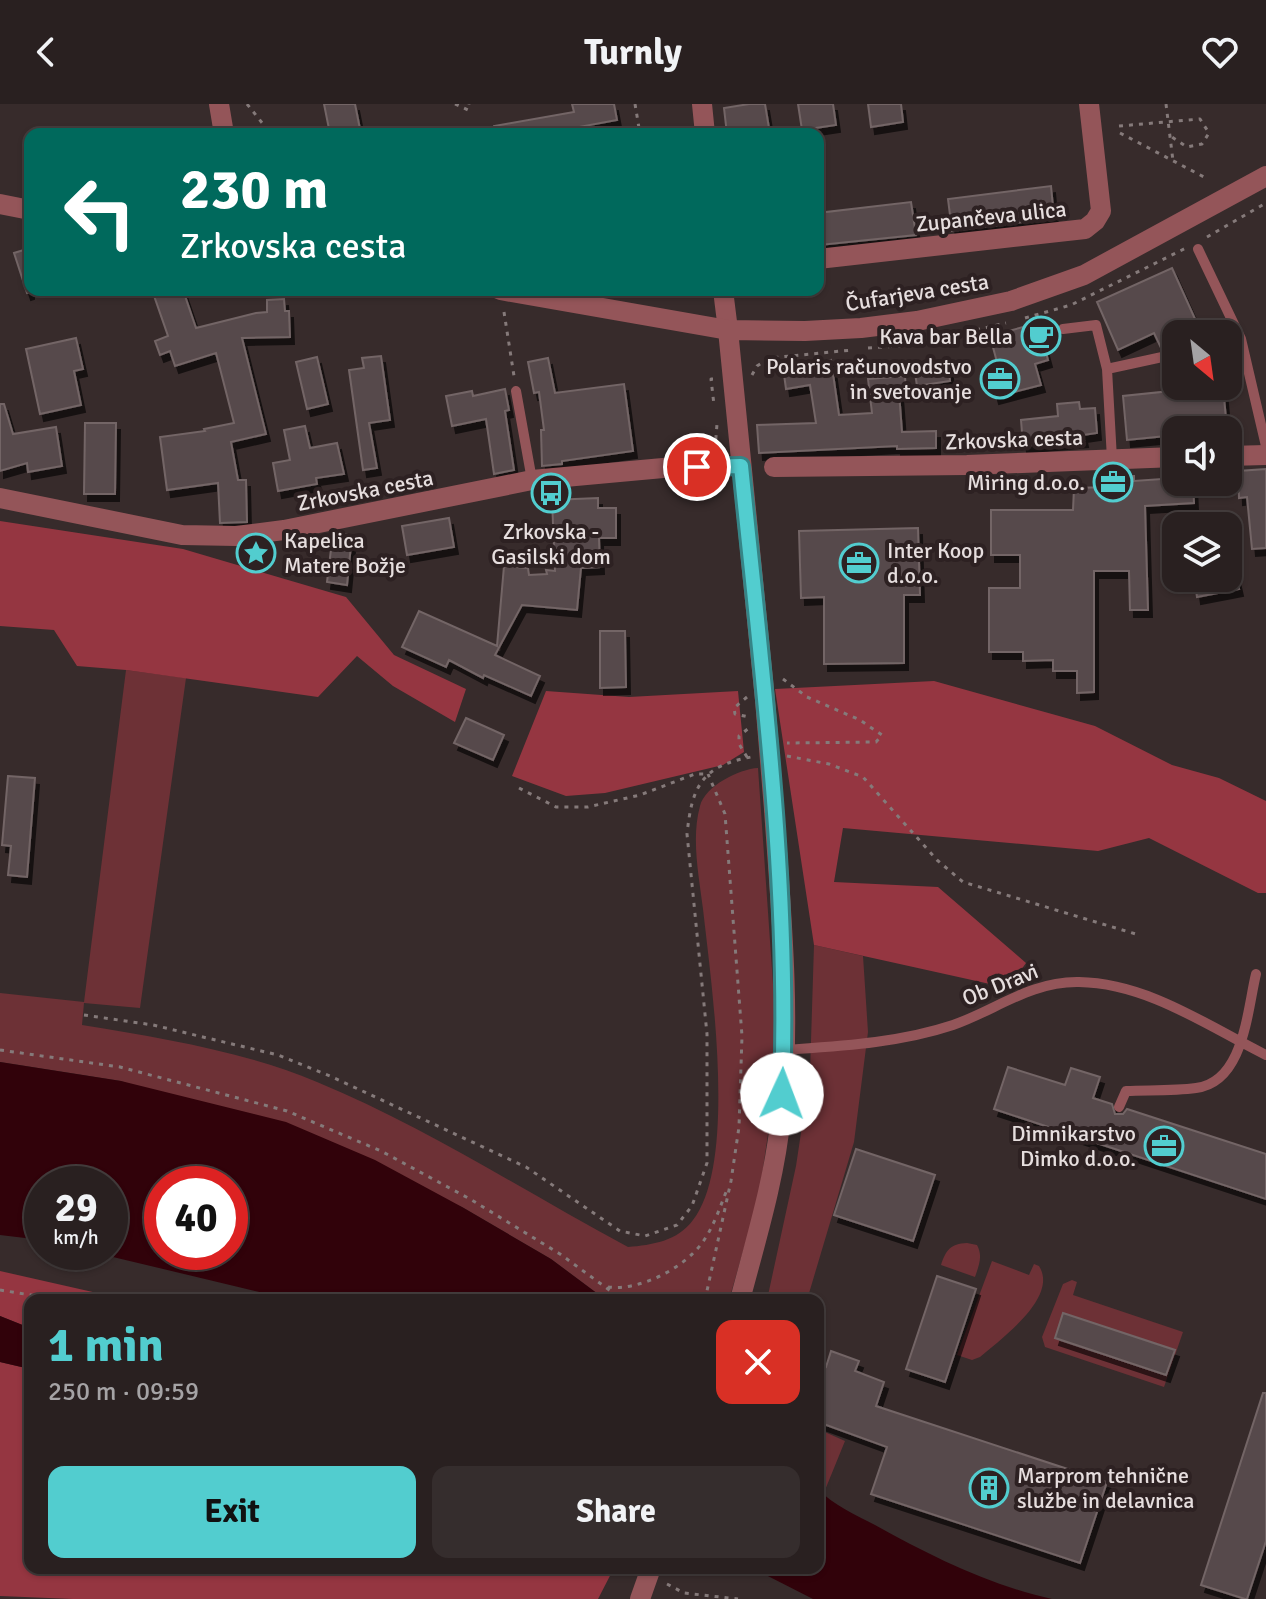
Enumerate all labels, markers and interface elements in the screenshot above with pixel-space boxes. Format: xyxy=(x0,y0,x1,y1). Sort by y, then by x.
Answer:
icon: back xyxy=(24,30,68,74)
text: Turnly xyxy=(584,30,682,75)
icon: heart xyxy=(1198,30,1242,74)
text: 230 m xyxy=(180,155,328,224)
icon: left xyxy=(48,160,152,264)
street label: Zupančeva ulica xyxy=(914,195,1068,238)
text: Zrkovska cesta xyxy=(180,224,406,269)
street label: Čufarjeva cesta xyxy=(843,268,991,317)
cafe icon: Kava bar Bella xyxy=(1020,315,1062,357)
north arrow xyxy=(1162,320,1242,400)
map controls xyxy=(1162,320,1242,592)
place label: Kava bar Bella xyxy=(879,323,1013,350)
place label: Polaris računovodstvo in svetovanje xyxy=(766,353,972,405)
office icon: Polaris računovodstvo in svetovanje xyxy=(979,358,1021,400)
button: sound xyxy=(1162,416,1242,496)
street label: Zrkovska cesta xyxy=(944,424,1084,455)
pin xyxy=(663,433,731,501)
icon: arrive xyxy=(675,445,719,489)
office icon: Miring d.o.o. xyxy=(1092,461,1134,503)
street label: Zrkovska cesta xyxy=(295,464,436,517)
place label: Miring d.o.o. xyxy=(967,469,1085,496)
bus stop icon: Zrkovska - Gasilski dom xyxy=(530,472,572,514)
button: layers xyxy=(1162,512,1242,592)
place label: Zrkovska - Gasilski dom xyxy=(491,518,611,570)
place label: Kapelica Matere Božje xyxy=(284,527,406,579)
place icon: Kapelica Matere Božje xyxy=(235,532,277,574)
place label: Inter Koop d.o.o. xyxy=(887,537,984,589)
office icon: Inter Koop d.o.o. xyxy=(838,542,880,584)
street label: Ob Dravi xyxy=(958,957,1042,1012)
position arrow xyxy=(740,1052,824,1136)
place label: Dimnikarstvo Dimko d.o.o. xyxy=(1011,1120,1136,1172)
office icon: Dimnikarstvo Dimko d.o.o. xyxy=(1143,1125,1185,1167)
speed limit sign: 40 xyxy=(144,1166,248,1270)
text: 29 xyxy=(54,1183,98,1233)
text: km/h xyxy=(53,1225,99,1250)
text: 1 min xyxy=(48,1316,164,1375)
button: close xyxy=(716,1320,800,1404)
text: 250 m · 09:59 xyxy=(48,1376,199,1408)
place label: Marprom tehnične službe in delavnica xyxy=(1017,1462,1194,1514)
button: Exit xyxy=(48,1466,416,1558)
button: Share xyxy=(432,1466,800,1558)
building icon: Marprom tehnične službe in delavnica xyxy=(968,1467,1010,1509)

